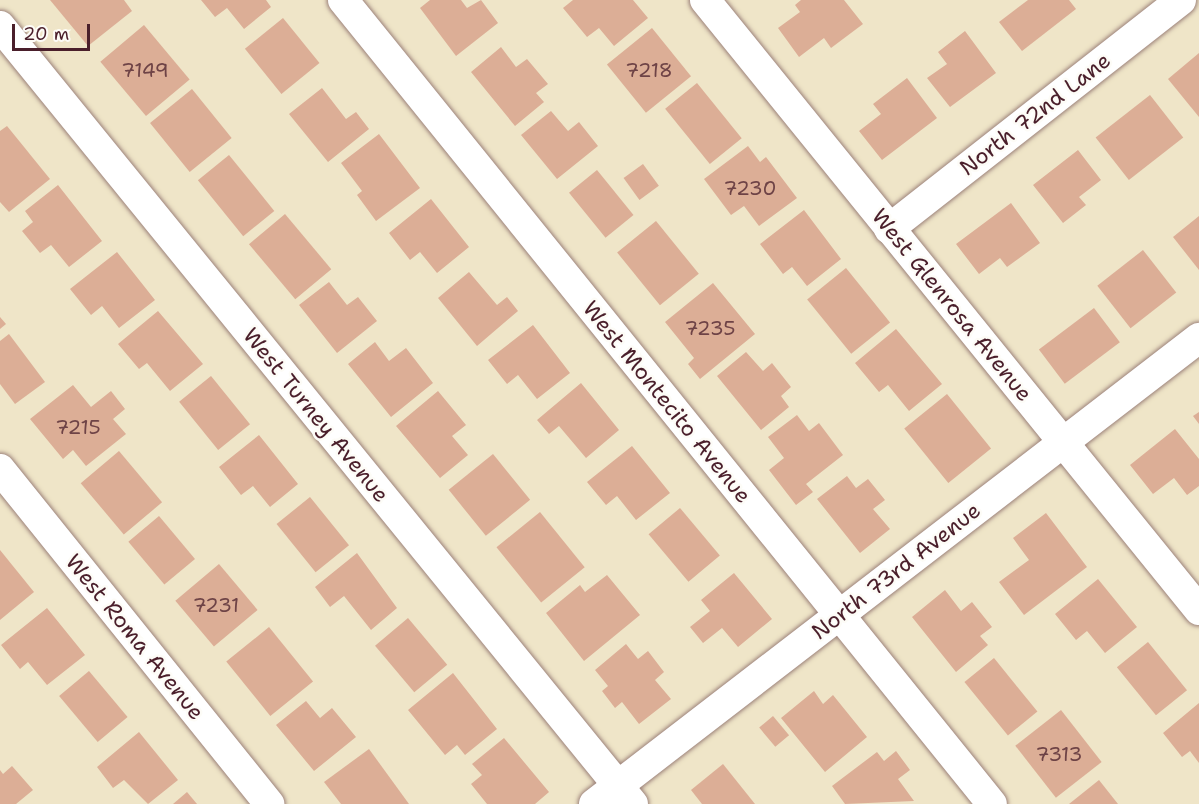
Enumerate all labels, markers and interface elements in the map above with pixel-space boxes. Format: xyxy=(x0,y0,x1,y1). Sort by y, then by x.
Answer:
scale bar xyxy=(15,12,93,50)
text: 20 m xyxy=(23,22,69,46)
street label: North 72nd Lane xyxy=(954,47,1116,181)
house number: 7149 xyxy=(121,58,169,82)
house number: 7218 xyxy=(625,58,673,82)
house number: 7230 xyxy=(724,176,776,200)
street label: West Glenrosa Avenue xyxy=(866,203,1038,407)
street label: West Montecito Avenue xyxy=(577,296,757,508)
house number: 7235 xyxy=(685,316,735,340)
street label: West Turney Avenue xyxy=(238,322,394,508)
house number: 7215 xyxy=(55,415,101,439)
street label: North 73rd Avenue xyxy=(806,497,986,645)
street label: West Roma Avenue xyxy=(60,549,210,725)
house number: 7231 xyxy=(193,593,239,617)
house number: 7313 xyxy=(1036,742,1082,766)

